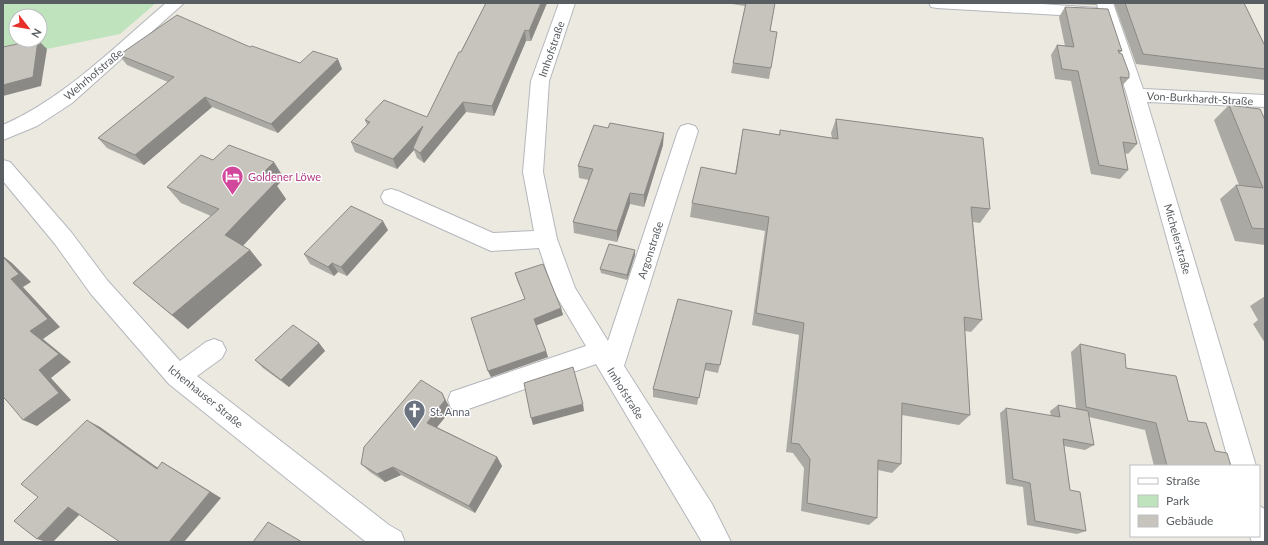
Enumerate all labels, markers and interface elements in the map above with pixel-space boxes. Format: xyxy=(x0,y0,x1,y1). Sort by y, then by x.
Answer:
north arrow xyxy=(8,8,48,48)
street label: Imhofstraße xyxy=(535,19,567,79)
text: N xyxy=(29,26,45,40)
street label: Wehrhofstraße xyxy=(61,45,125,102)
street label: Von-Burkhardt-Straße xyxy=(1146,89,1254,107)
hotel icon: Goldener Löwe xyxy=(220,163,246,196)
place label: Goldener Löwe xyxy=(248,170,321,183)
street label: Michelerstraße xyxy=(1162,202,1194,276)
street label: Argonstraße xyxy=(635,219,665,280)
street label: Ichenhauser Straße xyxy=(166,362,246,430)
street label: Imhofstraße xyxy=(605,365,647,421)
church icon: St. Anna xyxy=(401,398,427,431)
place label: St. Anna xyxy=(430,405,470,418)
legend xyxy=(1130,465,1260,537)
text: Straße xyxy=(1166,473,1200,488)
text: Park xyxy=(1166,493,1190,508)
text: Gebäude xyxy=(1166,513,1213,528)

